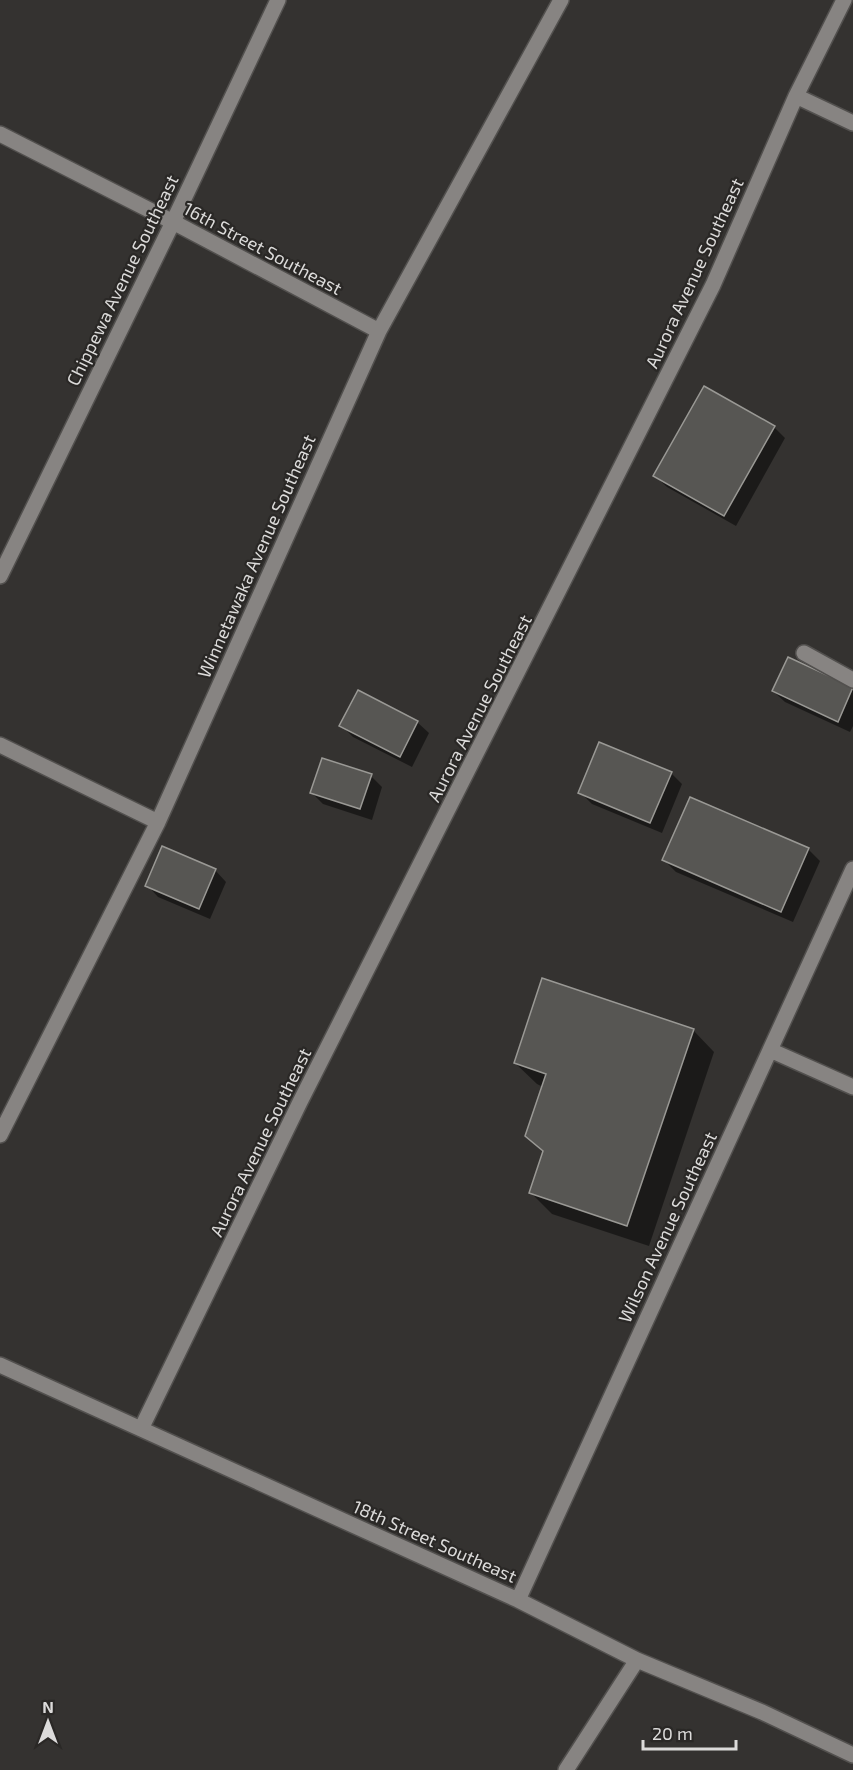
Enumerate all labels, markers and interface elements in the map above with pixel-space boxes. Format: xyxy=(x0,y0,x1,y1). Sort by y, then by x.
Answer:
street label: Chippewa Avenue Southeast xyxy=(61,171,183,389)
street label: Aurora Avenue Southeast xyxy=(640,174,748,372)
street label: 16th Street Southeast xyxy=(180,197,346,299)
street label: Winnetawaka Avenue Southeast xyxy=(192,431,320,681)
street label: Aurora Avenue Southeast xyxy=(422,611,536,805)
street label: Aurora Avenue Southeast xyxy=(205,1044,315,1240)
street label: Wilson Avenue Southeast xyxy=(613,1128,721,1326)
street label: 18th Street Southeast xyxy=(350,1495,520,1587)
north arrow xyxy=(18,1692,78,1752)
text: N xyxy=(42,1697,54,1716)
scale bar xyxy=(643,1713,736,1751)
text: 20 m xyxy=(652,1722,693,1744)

